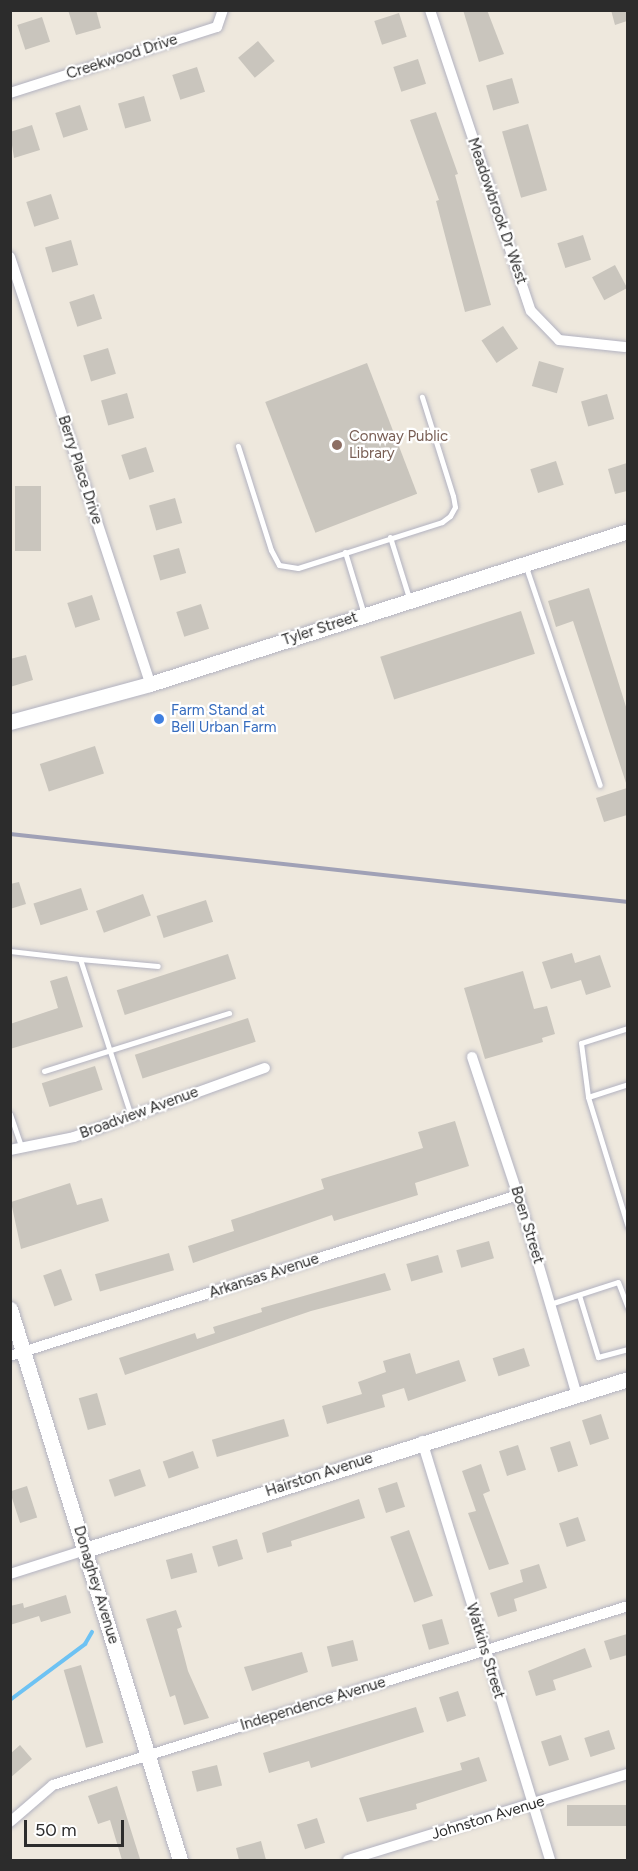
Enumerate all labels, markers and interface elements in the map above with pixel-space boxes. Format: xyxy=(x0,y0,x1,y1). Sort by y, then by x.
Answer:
street label: Creekwood Drive xyxy=(64,31,180,83)
street label: Meadowbrook Dr West xyxy=(463,135,531,287)
street label: Berry Place Drive xyxy=(54,413,106,527)
place label: Conway Public Library xyxy=(349,427,448,462)
marker: Conway Public Library xyxy=(330,438,344,452)
street label: Tyler Street xyxy=(280,608,360,650)
place label: Farm Stand at Bell Urban Farm xyxy=(171,701,276,736)
marker: Farm Stand at Bell Urban Farm xyxy=(152,712,166,726)
street label: Broadview Avenue xyxy=(77,1083,201,1143)
street label: Boen Street xyxy=(507,1184,547,1266)
street label: Arkansas Avenue xyxy=(207,1250,321,1302)
street label: Hairston Avenue xyxy=(263,1449,375,1501)
street label: Donaghey Avenue xyxy=(69,1524,123,1646)
street label: Watkins Street xyxy=(462,1601,508,1701)
street label: Independence Avenue xyxy=(238,1673,388,1735)
street label: Johnston Avenue xyxy=(429,1792,547,1844)
scale bar xyxy=(27,1808,128,1846)
text: 50 m xyxy=(35,1819,77,1841)

